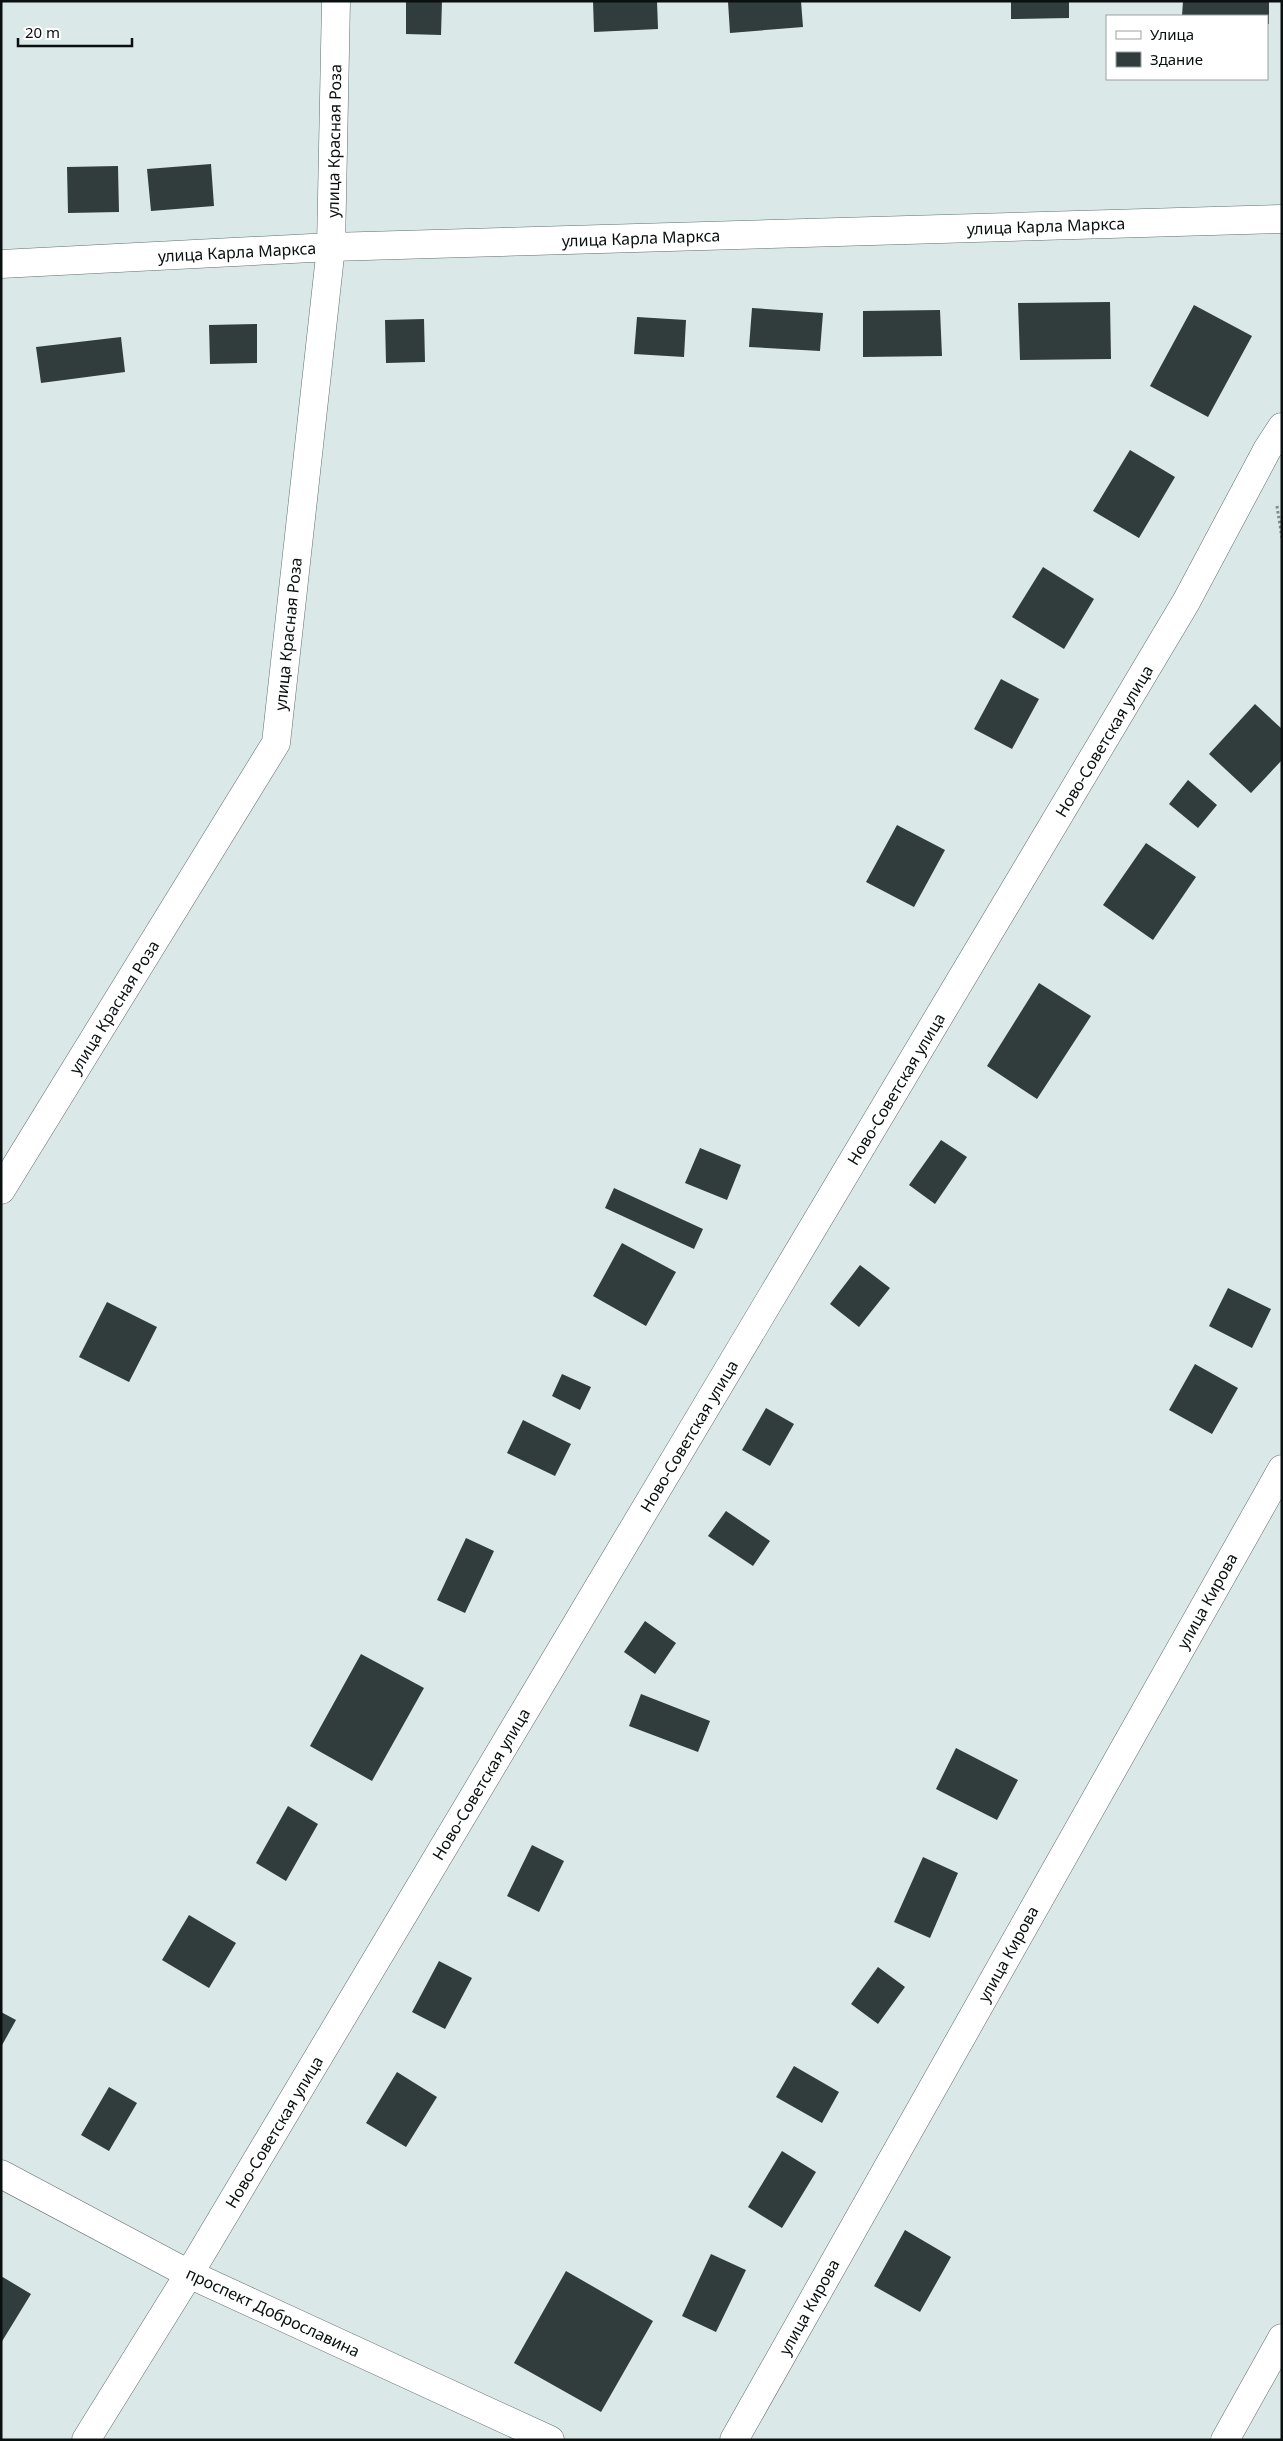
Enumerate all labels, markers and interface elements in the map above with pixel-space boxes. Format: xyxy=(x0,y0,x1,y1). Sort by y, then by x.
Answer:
scale bar xyxy=(18,15,131,47)
legend xyxy=(1106,15,1268,80)
text: 20 m xyxy=(25,22,60,42)
text: Улица xyxy=(1150,24,1194,44)
text: Здание xyxy=(1150,49,1203,69)
street label: улица Красная Роза xyxy=(322,64,346,218)
street label: улица Карла Маркса xyxy=(966,212,1126,240)
street label: улица Карла Маркса xyxy=(561,224,721,252)
street label: улица Карла Маркса xyxy=(157,237,317,267)
street label: улица Красная Роза xyxy=(269,556,307,712)
street label: Ново-Советская улица xyxy=(1050,661,1158,821)
street label: улица Красная Роза xyxy=(64,936,164,1078)
street label: Ново-Советская улица xyxy=(842,1009,950,1169)
street label: Ново-Советская улица xyxy=(635,1356,743,1516)
street label: улица Кирова xyxy=(1172,1549,1242,1653)
street label: Ново-Советская улица xyxy=(427,1704,535,1864)
street label: улица Кирова xyxy=(973,1902,1043,2006)
street label: Ново-Советская улица xyxy=(220,2052,328,2212)
street label: улица Кирова xyxy=(774,2255,844,2359)
street label: проспект Доброславина xyxy=(183,2262,363,2362)

